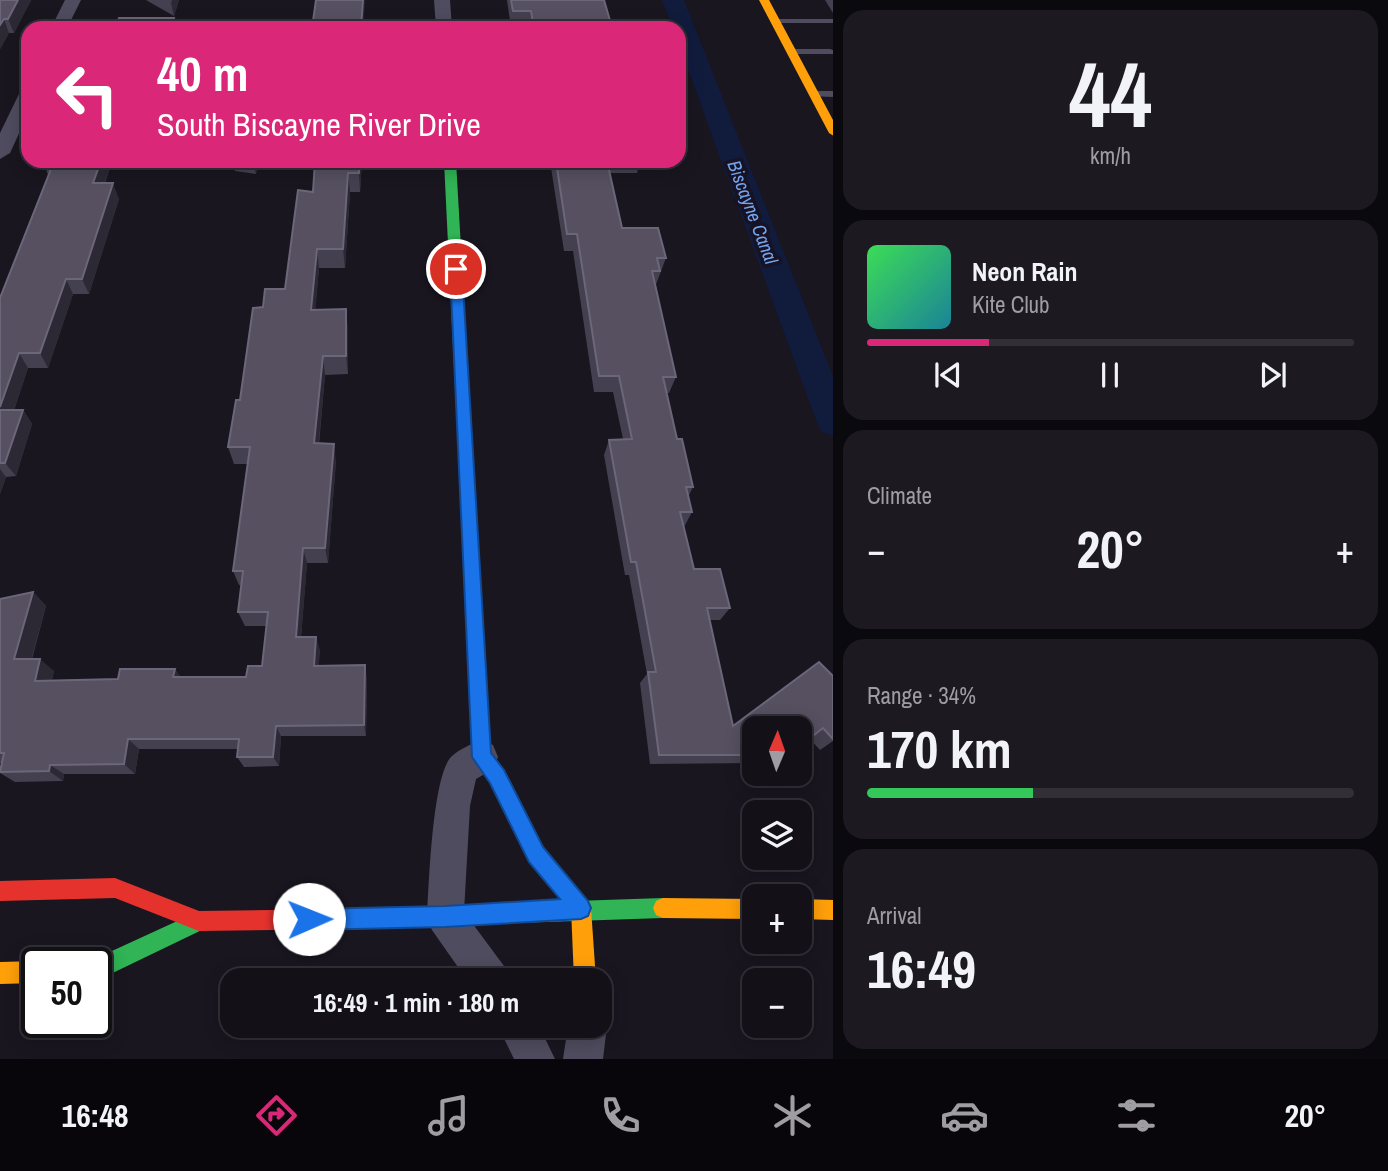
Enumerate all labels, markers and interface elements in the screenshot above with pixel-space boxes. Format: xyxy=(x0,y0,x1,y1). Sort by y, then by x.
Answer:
text: 44 xyxy=(1069,33,1152,155)
text: 40 m xyxy=(157,40,249,106)
icon: left xyxy=(42,49,133,140)
text: South Biscayne River Drive xyxy=(157,103,481,146)
text: km/h xyxy=(1090,140,1131,171)
water label: Biscayne Canal xyxy=(721,156,785,268)
pin xyxy=(426,239,486,299)
icon: arrive xyxy=(437,250,475,288)
text: Neon Rain xyxy=(972,254,1077,289)
text: Kite Club xyxy=(972,289,1050,320)
icon: previous xyxy=(929,356,967,394)
icon: pause xyxy=(1091,356,1129,394)
icon: next xyxy=(1254,356,1292,394)
text: Climate xyxy=(867,480,932,511)
text: 20° xyxy=(1076,514,1145,584)
text: − xyxy=(867,524,885,575)
text: + xyxy=(1336,524,1354,575)
text: Range · 34% xyxy=(867,680,976,711)
text: 170 km xyxy=(867,714,1012,784)
north arrow xyxy=(742,716,812,786)
map controls xyxy=(742,716,812,1038)
button: layers xyxy=(742,800,812,870)
position arrow xyxy=(272,882,346,956)
button: + xyxy=(742,884,812,954)
text: Arrival xyxy=(867,900,922,931)
text: 16:49 xyxy=(867,934,976,1004)
speed limit sign: 50 xyxy=(21,947,112,1038)
button: − xyxy=(742,968,812,1038)
text: 16:49 · 1 min · 180 m xyxy=(313,985,519,1020)
icon: directions xyxy=(252,1091,301,1140)
icon: music xyxy=(424,1091,473,1140)
icon: phone xyxy=(596,1091,645,1140)
icon: climate xyxy=(768,1091,817,1140)
icon: car xyxy=(940,1091,989,1140)
icon: filters xyxy=(1112,1091,1161,1140)
text: 16:48 xyxy=(62,1094,129,1137)
text: 20° xyxy=(1284,1094,1326,1137)

